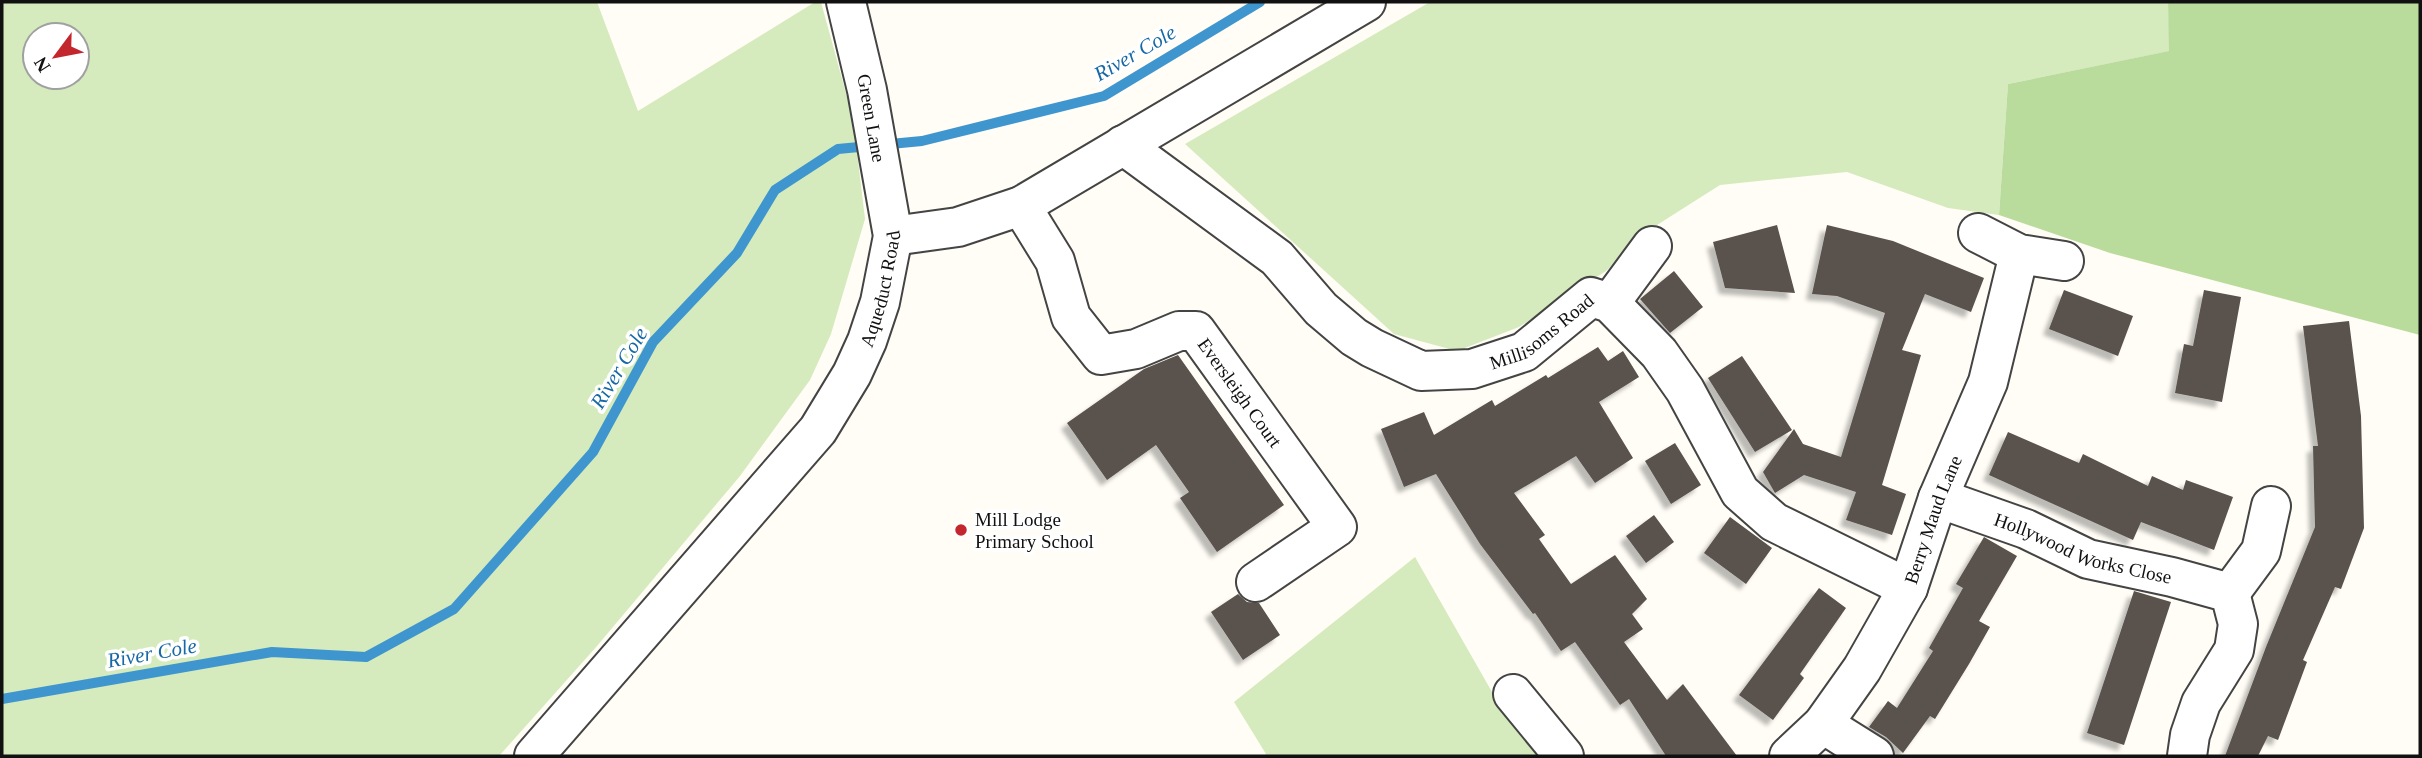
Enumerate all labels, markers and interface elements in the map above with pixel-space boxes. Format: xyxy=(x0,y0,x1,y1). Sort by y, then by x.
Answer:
water label: River Cole xyxy=(1089,20,1180,86)
north arrow xyxy=(21,21,91,91)
text: N xyxy=(29,53,55,76)
street label: Green Lane xyxy=(853,72,890,164)
street label: Aqueduct Road xyxy=(856,229,905,350)
street label: Millisoms Road xyxy=(1487,289,1598,374)
water label: River Cole xyxy=(585,323,653,414)
street label: Eversleigh Court xyxy=(1193,334,1286,452)
street label: Berry Maud Lane xyxy=(1900,452,1966,587)
place label: Mill Lodge Primary School xyxy=(975,509,1094,552)
street label: Hollywood Works Close xyxy=(1991,509,2174,588)
marker: Mill Lodge Primary School xyxy=(953,522,969,538)
water label: River Cole xyxy=(104,633,199,673)

